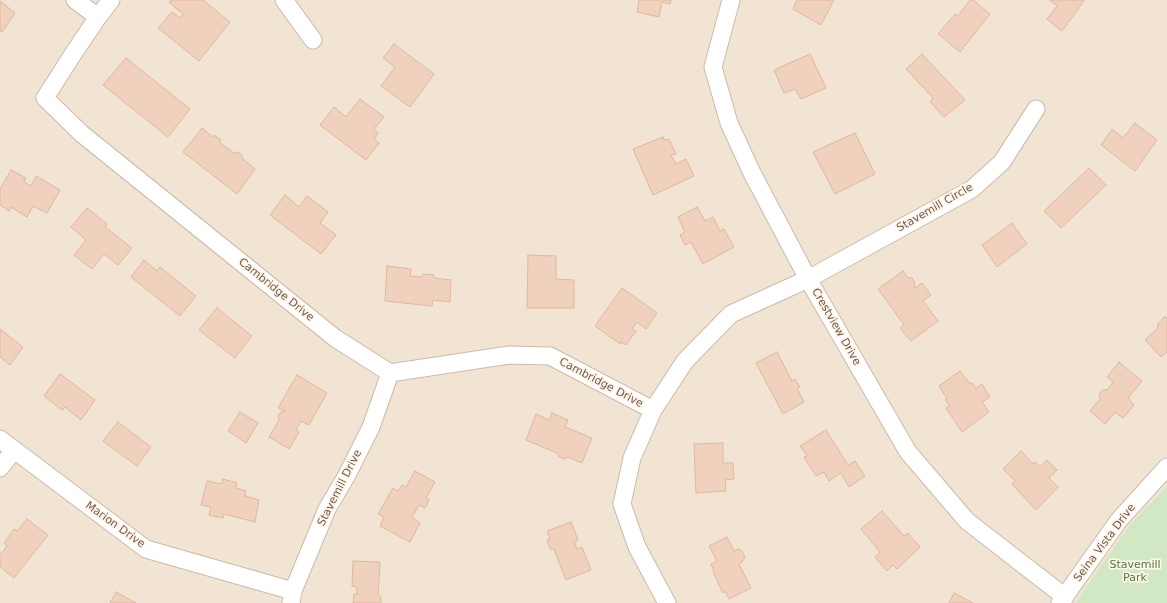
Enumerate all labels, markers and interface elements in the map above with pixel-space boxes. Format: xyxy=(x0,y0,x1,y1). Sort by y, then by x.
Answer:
street label: Stavemill Circle xyxy=(895,181,975,235)
street label: Cambridge Drive xyxy=(236,256,316,324)
street label: Crestview Drive xyxy=(809,286,863,368)
street label: Cambridge Drive xyxy=(557,355,645,411)
street label: Stavemill Drive xyxy=(315,448,365,528)
street label: Marion Drive xyxy=(83,499,147,551)
street label: Seina Vista Drive xyxy=(1071,502,1139,584)
park label: Stavemill Park xyxy=(1109,558,1161,584)

